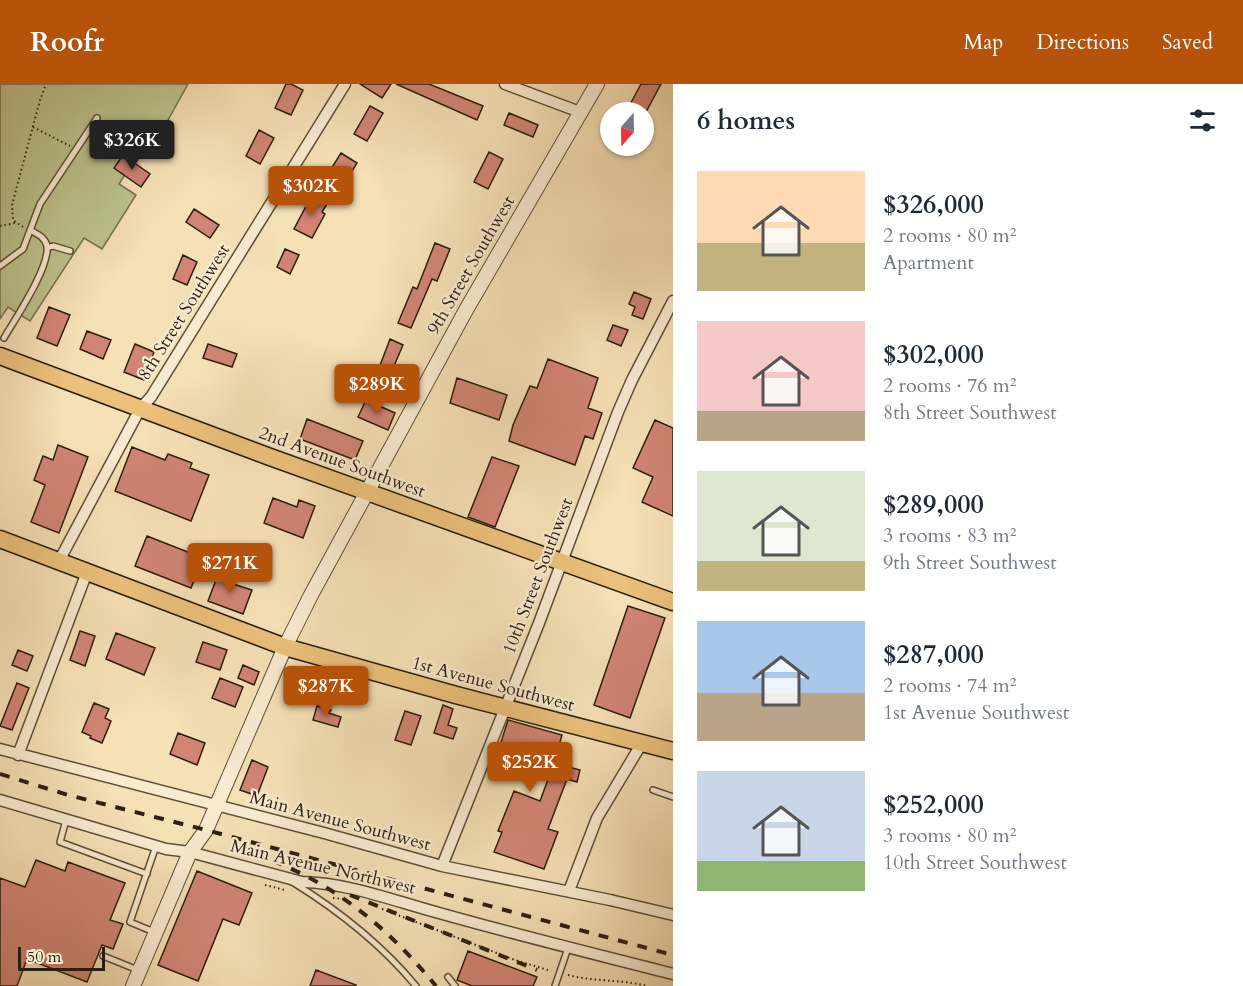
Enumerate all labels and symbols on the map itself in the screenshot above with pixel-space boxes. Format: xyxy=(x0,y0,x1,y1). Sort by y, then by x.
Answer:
north arrow xyxy=(600,102,654,156)
pin: $326K xyxy=(90,120,174,171)
pin: $302K xyxy=(269,166,353,217)
street label: 9th Street Southwest xyxy=(421,191,521,339)
street label: 8th Street Southwest xyxy=(132,239,236,385)
pin: $289K xyxy=(335,364,419,415)
street label: 2nd Avenue Southwest xyxy=(255,420,429,504)
street label: 10th Street Southwest xyxy=(497,494,579,658)
pin: $271K xyxy=(188,543,272,594)
street label: 1st Avenue Southwest xyxy=(409,650,577,718)
pin: $287K xyxy=(284,666,368,717)
pin: $252K xyxy=(488,742,572,793)
street label: Main Avenue Southwest xyxy=(247,785,434,857)
street label: Main Avenue Northwest xyxy=(228,833,418,901)
scale bar xyxy=(18,944,105,972)

